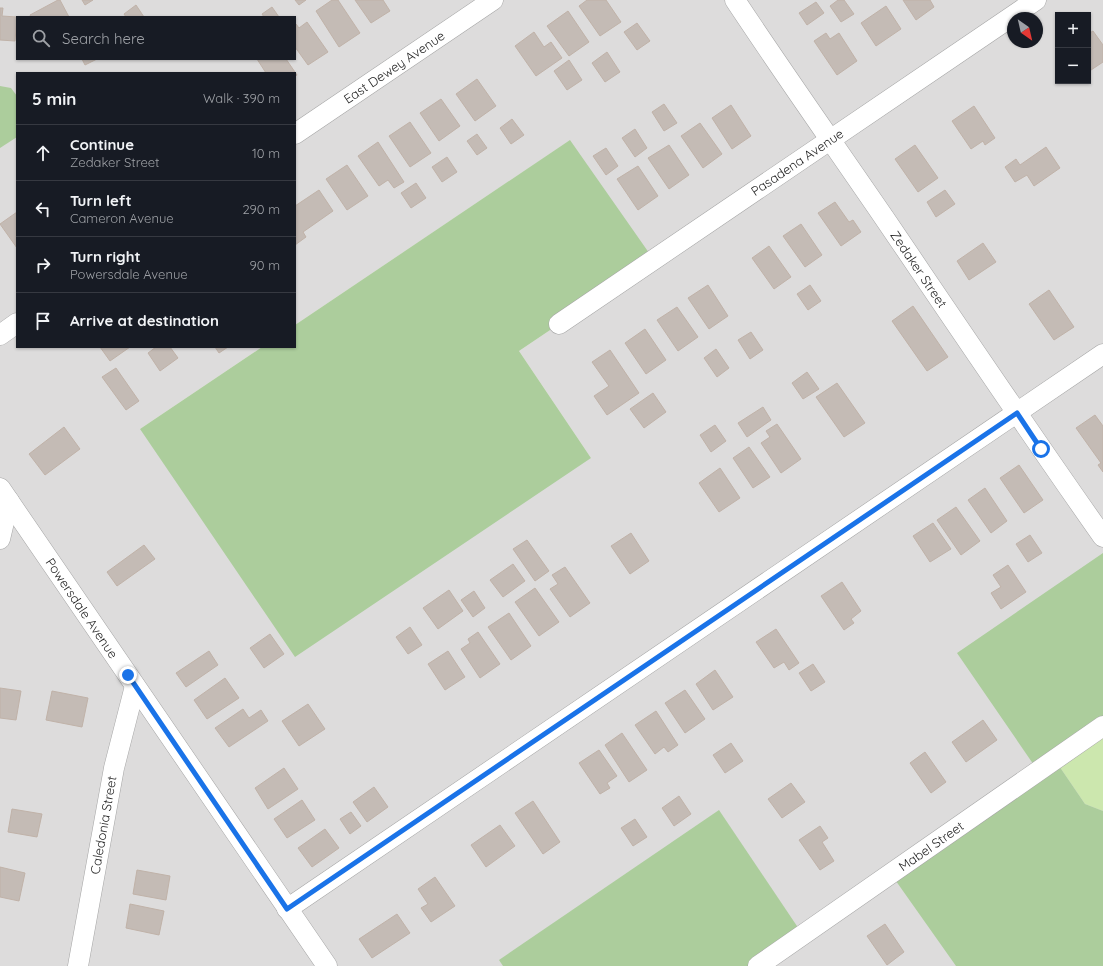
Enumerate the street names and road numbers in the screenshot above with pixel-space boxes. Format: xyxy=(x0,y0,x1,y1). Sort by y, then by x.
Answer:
street label: East Dewey Avenue xyxy=(340,27,448,107)
street label: Pasadena Avenue xyxy=(748,125,846,199)
street label: Zedaker Street xyxy=(887,227,951,311)
street label: Powersdale Avenue xyxy=(42,555,122,661)
street label: Caledonia Street xyxy=(86,775,120,875)
street label: Mabel Street xyxy=(895,818,967,874)

